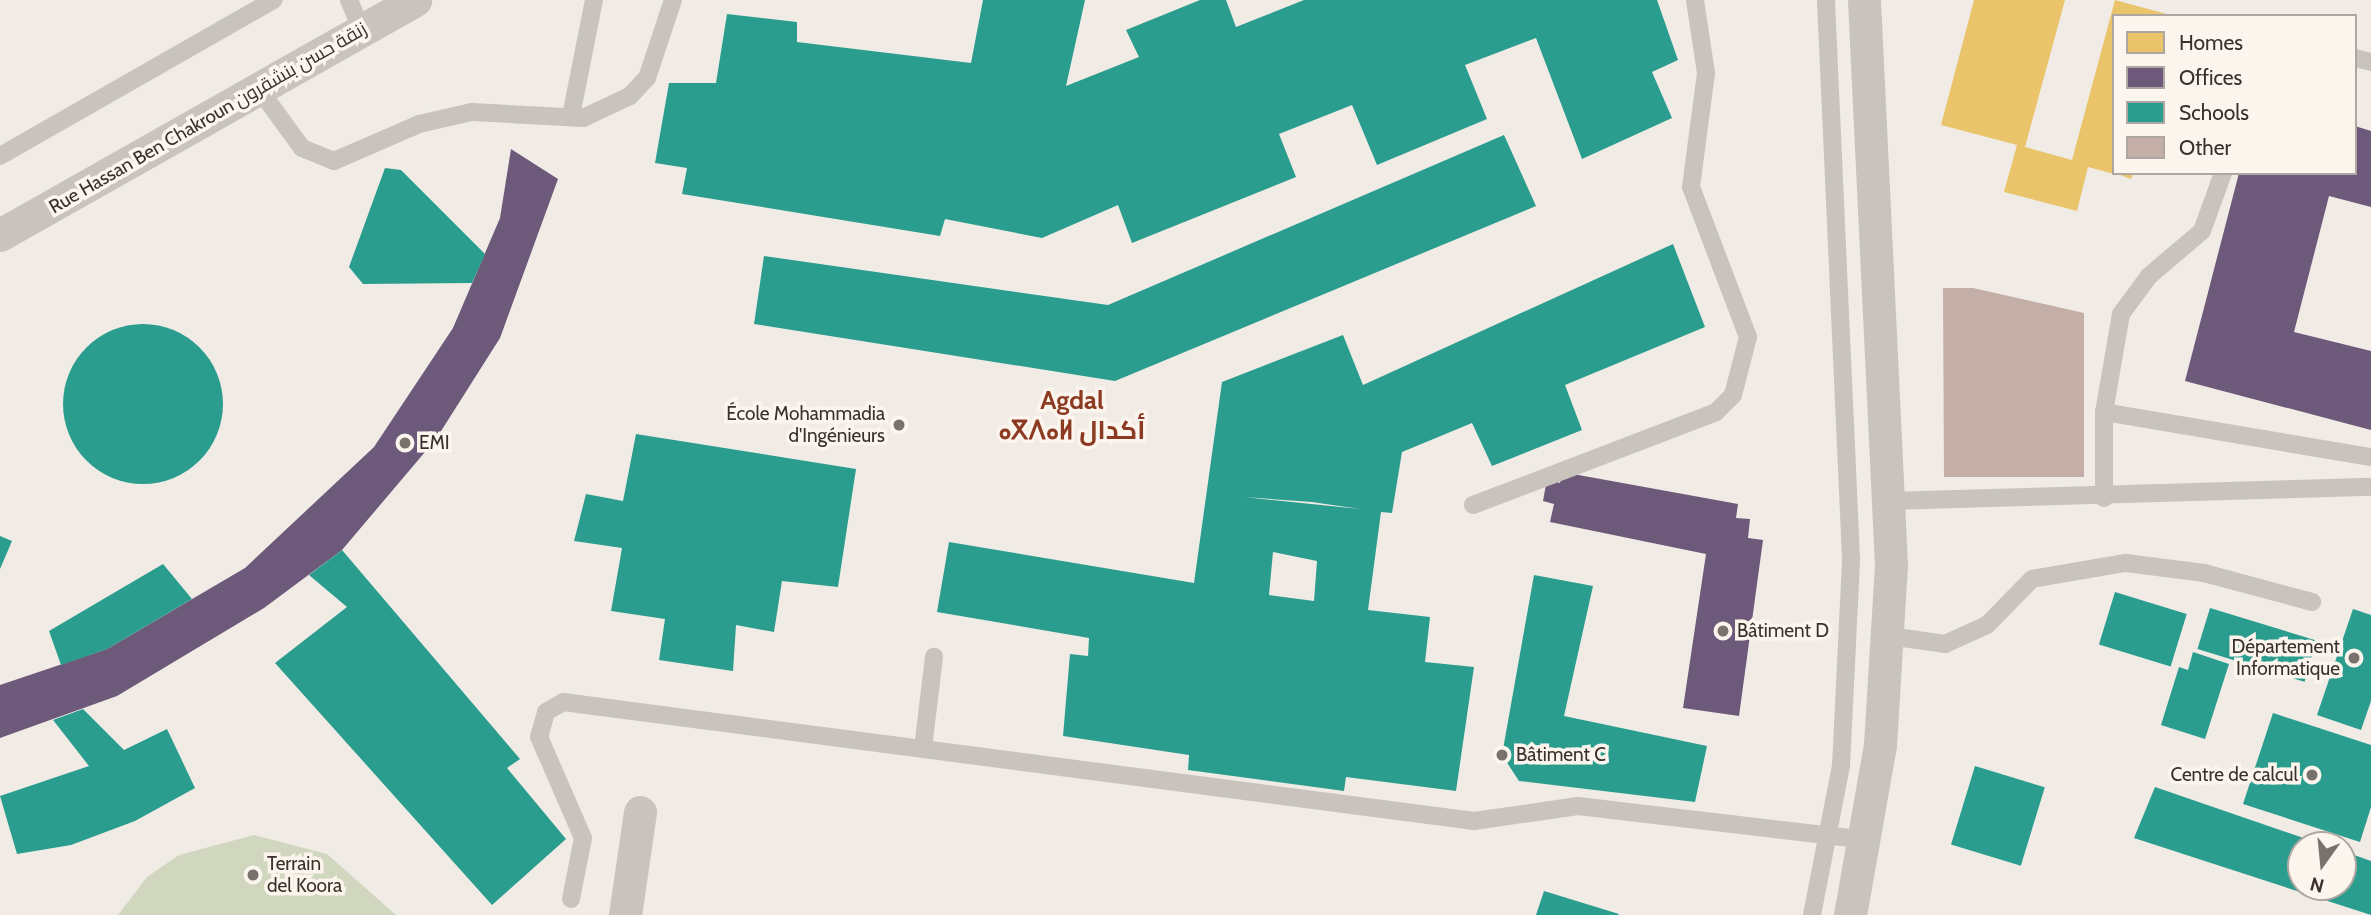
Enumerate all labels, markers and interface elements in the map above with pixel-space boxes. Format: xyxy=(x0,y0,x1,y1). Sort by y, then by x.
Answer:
legend xyxy=(2112,14,2357,175)
street label: Rue Hassan Ben Chakroun زنقة حسن بنشقرون xyxy=(45,17,371,219)
text: Homes xyxy=(2179,30,2243,55)
text: Offices xyxy=(2179,65,2242,90)
text: Schools xyxy=(2179,100,2249,125)
text: Other xyxy=(2179,135,2231,160)
district label: Agdal ⴰⴳⴷⴰⵍ أكدال xyxy=(999,385,1145,446)
place label: École Mohammadia d'Ingénieurs xyxy=(726,403,885,447)
marker: École Mohammadia d'Ingénieurs xyxy=(891,417,907,433)
place label: EMI xyxy=(419,432,450,454)
marker: EMI xyxy=(397,435,413,451)
place label: Bâtiment D xyxy=(1737,620,1829,642)
marker: Bâtiment D xyxy=(1715,623,1731,639)
place label: Département Informatique xyxy=(2232,636,2340,680)
marker: Département Informatique xyxy=(2346,650,2362,666)
place label: Bâtiment C xyxy=(1516,744,1606,766)
marker: Bâtiment C xyxy=(1494,747,1510,763)
place label: Centre de calcul xyxy=(2170,764,2298,786)
marker: Centre de calcul xyxy=(2304,767,2320,783)
north arrow xyxy=(2287,831,2357,901)
place label: Terrain del Koora xyxy=(267,853,342,897)
marker: Terrain del Koora xyxy=(245,867,261,883)
text: N xyxy=(2307,872,2326,898)

